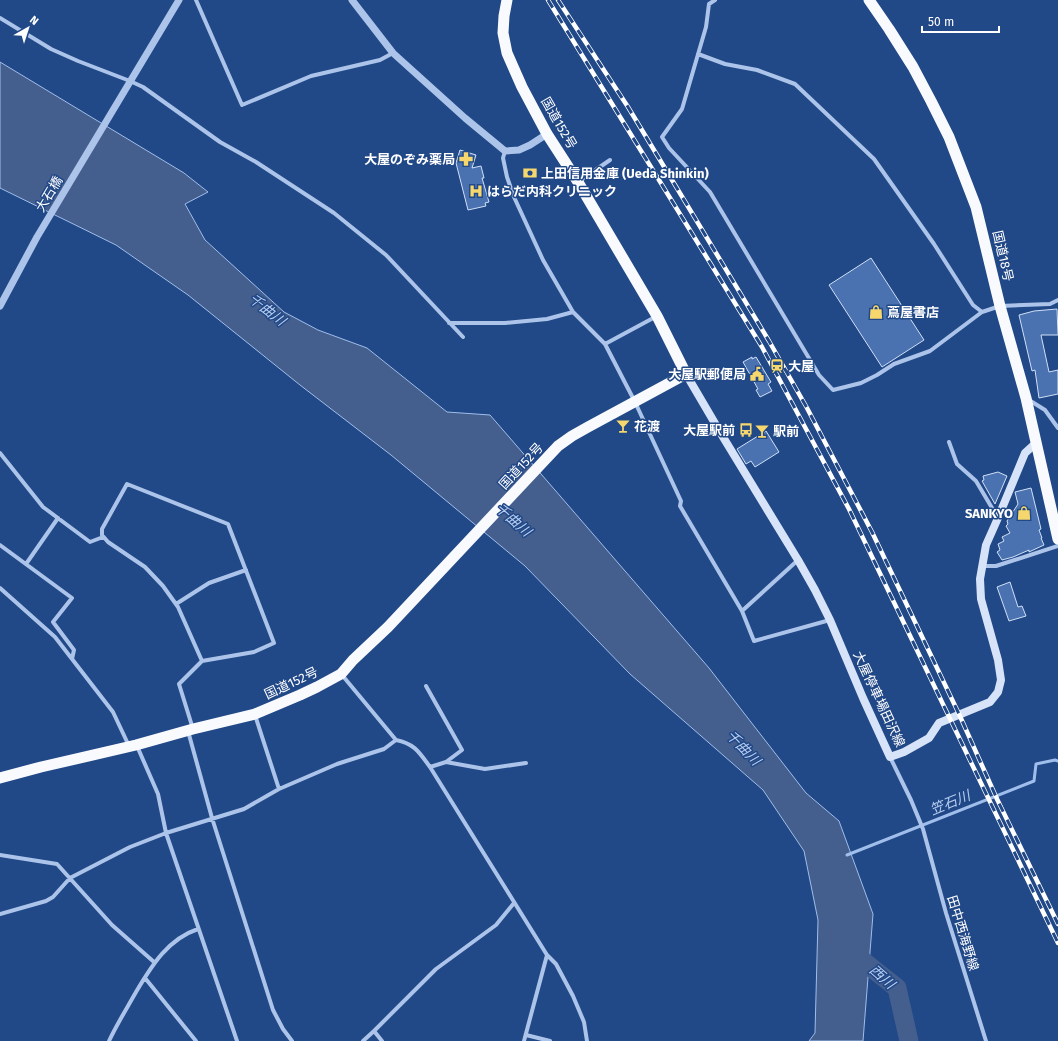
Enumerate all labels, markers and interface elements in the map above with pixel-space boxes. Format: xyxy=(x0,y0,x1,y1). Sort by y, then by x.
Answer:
north arrow xyxy=(8,8,48,48)
scale bar xyxy=(922,8,999,34)
text: N xyxy=(27,13,41,28)
text: 50 m xyxy=(928,15,954,29)
street label: 国道152号 xyxy=(538,94,580,152)
pharmacy icon: 大屋のぞみ薬局 xyxy=(458,151,474,167)
place label: 大屋のぞみ薬局 xyxy=(364,152,455,167)
bank icon: 上田信用金庫 (Ueda Shinkin) xyxy=(522,165,538,181)
place label: 上田信用金庫 (Ueda Shinkin) xyxy=(541,166,709,181)
street label: 大石橋 xyxy=(33,173,65,215)
hospital icon: はらだ内科クリニック xyxy=(468,183,484,199)
place label: はらだ内科クリニック xyxy=(487,184,617,199)
street label: 国道18号 xyxy=(990,229,1016,283)
water label: 千曲川 xyxy=(245,290,290,331)
shop icon: 蔦屋書店 xyxy=(868,304,884,320)
place label: 蔦屋書店 xyxy=(887,305,939,320)
station icon: 大屋 xyxy=(769,358,785,374)
place label: 大屋 xyxy=(788,359,814,374)
public building icon: 大屋駅郵便局 xyxy=(749,366,765,382)
place label: 大屋駅郵便局 xyxy=(668,367,746,382)
bar icon: 花渡 xyxy=(615,418,631,434)
place label: 花渡 xyxy=(634,419,660,434)
bus stop icon: 大屋駅前 xyxy=(738,422,754,438)
place label: 大屋駅前 xyxy=(683,423,735,438)
bar icon: 駅前 xyxy=(754,423,770,439)
place label: 駅前 xyxy=(773,424,799,439)
street label: 国道152号 xyxy=(496,440,546,492)
water label: 千曲川 xyxy=(492,500,536,542)
shop icon: SANKYO xyxy=(1016,505,1032,521)
place label: SANKYO xyxy=(965,506,1013,521)
street label: 大屋停車場田沢線 xyxy=(850,649,908,749)
street label: 国道152号 xyxy=(262,664,320,702)
water label: 千曲川 xyxy=(722,727,765,770)
water label: 笠石川 xyxy=(927,787,975,819)
street label: 田中西海野線 xyxy=(944,894,982,972)
water label: 西川 xyxy=(866,961,900,994)

